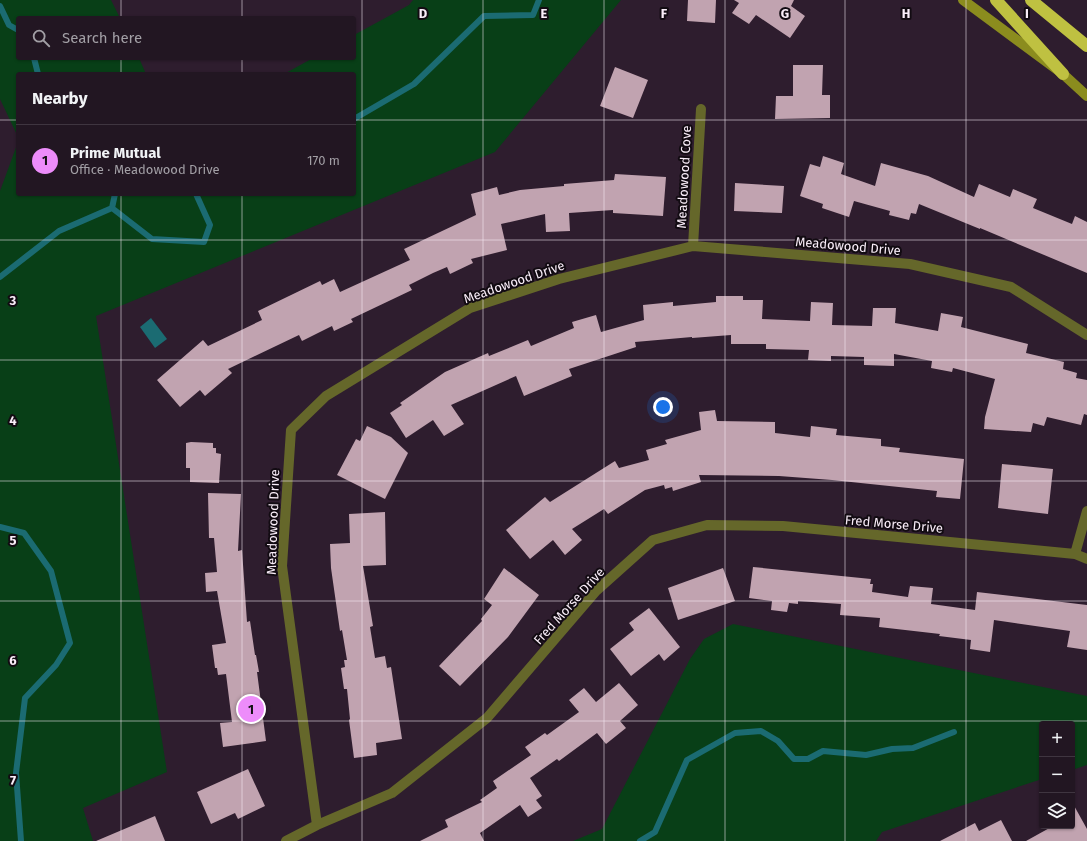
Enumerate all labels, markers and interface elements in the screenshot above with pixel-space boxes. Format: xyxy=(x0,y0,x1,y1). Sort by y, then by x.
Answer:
text: D xyxy=(419,6,428,21)
text: E xyxy=(541,6,548,21)
text: F xyxy=(661,6,668,21)
text: G xyxy=(781,6,789,21)
text: H xyxy=(902,6,910,21)
text: I xyxy=(1025,6,1029,21)
search box xyxy=(16,16,356,60)
icon: search xyxy=(30,27,52,49)
text: Search here xyxy=(62,29,142,47)
text: Nearby xyxy=(32,88,87,109)
street label: Meadowood Cove xyxy=(674,125,694,229)
text: Prime Mutual xyxy=(70,144,161,162)
text: 1 xyxy=(42,153,48,168)
text: 170 m xyxy=(307,153,340,168)
text: Office · Meadowood Drive xyxy=(70,162,220,177)
street label: Meadowood Drive xyxy=(795,234,901,258)
street label: Meadowood Drive xyxy=(462,258,566,306)
text: 3 xyxy=(9,293,17,308)
your location xyxy=(653,397,673,417)
text: 4 xyxy=(9,413,17,428)
street label: Meadowood Drive xyxy=(264,469,282,575)
street label: Fred Morse Drive xyxy=(844,512,944,536)
text: 5 xyxy=(10,533,17,548)
street label: Fred Morse Drive xyxy=(530,564,608,648)
text: 6 xyxy=(9,653,17,668)
pin: 1 xyxy=(238,694,264,724)
map controls xyxy=(1039,721,1075,829)
button: + xyxy=(1039,721,1075,757)
button: − xyxy=(1039,757,1075,793)
text: 7 xyxy=(10,773,16,788)
button: layers xyxy=(1039,793,1075,829)

